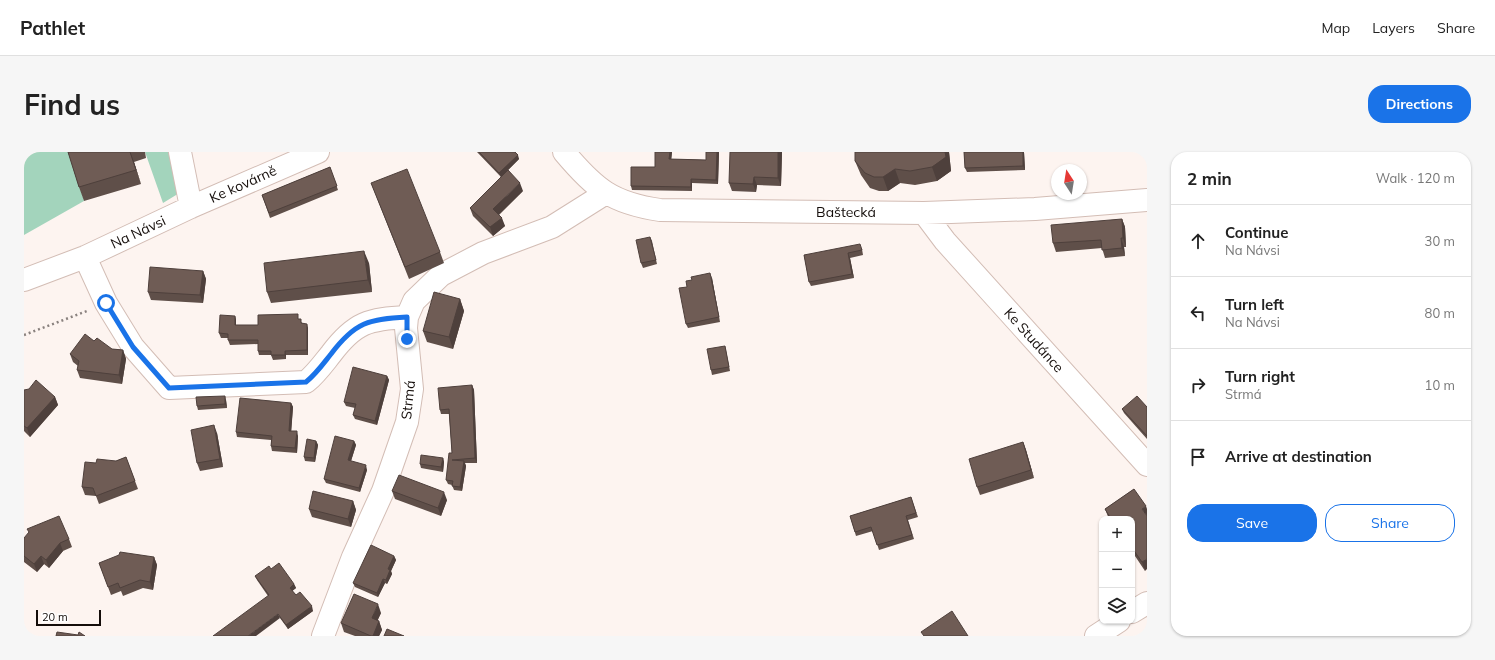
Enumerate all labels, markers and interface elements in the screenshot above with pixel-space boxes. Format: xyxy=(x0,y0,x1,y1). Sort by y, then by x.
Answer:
text: Pathlet xyxy=(20,16,85,40)
text: Map xyxy=(1321,19,1350,37)
text: Layers xyxy=(1372,19,1415,37)
text: Share xyxy=(1437,19,1475,37)
button: Directions xyxy=(1368,85,1471,123)
text: Find us xyxy=(24,87,120,122)
street label: Ke kovárně xyxy=(207,161,279,207)
north arrow xyxy=(1051,164,1087,200)
text: 2 min xyxy=(1187,168,1232,189)
text: Walk · 120 m xyxy=(1376,170,1455,186)
street label: Baštecká xyxy=(816,203,876,221)
street label: Na Návsi xyxy=(107,211,169,253)
text: Continue xyxy=(1225,223,1288,242)
icon: ahead xyxy=(1187,230,1209,252)
text: 30 m xyxy=(1425,233,1455,249)
text: Na Návsi xyxy=(1225,242,1280,258)
route start xyxy=(97,294,115,312)
text: Turn left xyxy=(1225,295,1284,314)
icon: left xyxy=(1187,302,1209,324)
street label: Ke Studánce xyxy=(1000,304,1068,376)
text: 80 m xyxy=(1425,305,1455,321)
text: Na Návsi xyxy=(1225,314,1280,330)
route end xyxy=(398,330,416,348)
text: Turn right xyxy=(1225,367,1295,386)
icon: right xyxy=(1187,374,1209,396)
text: 10 m xyxy=(1425,377,1455,393)
street label: Strmá xyxy=(397,379,419,421)
text: Strmá xyxy=(1225,386,1262,402)
icon: arrive xyxy=(1187,446,1209,468)
text: Arrive at destination xyxy=(1225,447,1372,466)
button: Save xyxy=(1187,504,1317,542)
button: Share xyxy=(1325,504,1455,542)
map controls xyxy=(1099,516,1135,624)
button: + xyxy=(1099,516,1135,552)
button: − xyxy=(1099,552,1135,588)
button: layers xyxy=(1099,588,1135,624)
scale bar xyxy=(36,608,101,627)
text: 20 m xyxy=(42,610,68,624)

